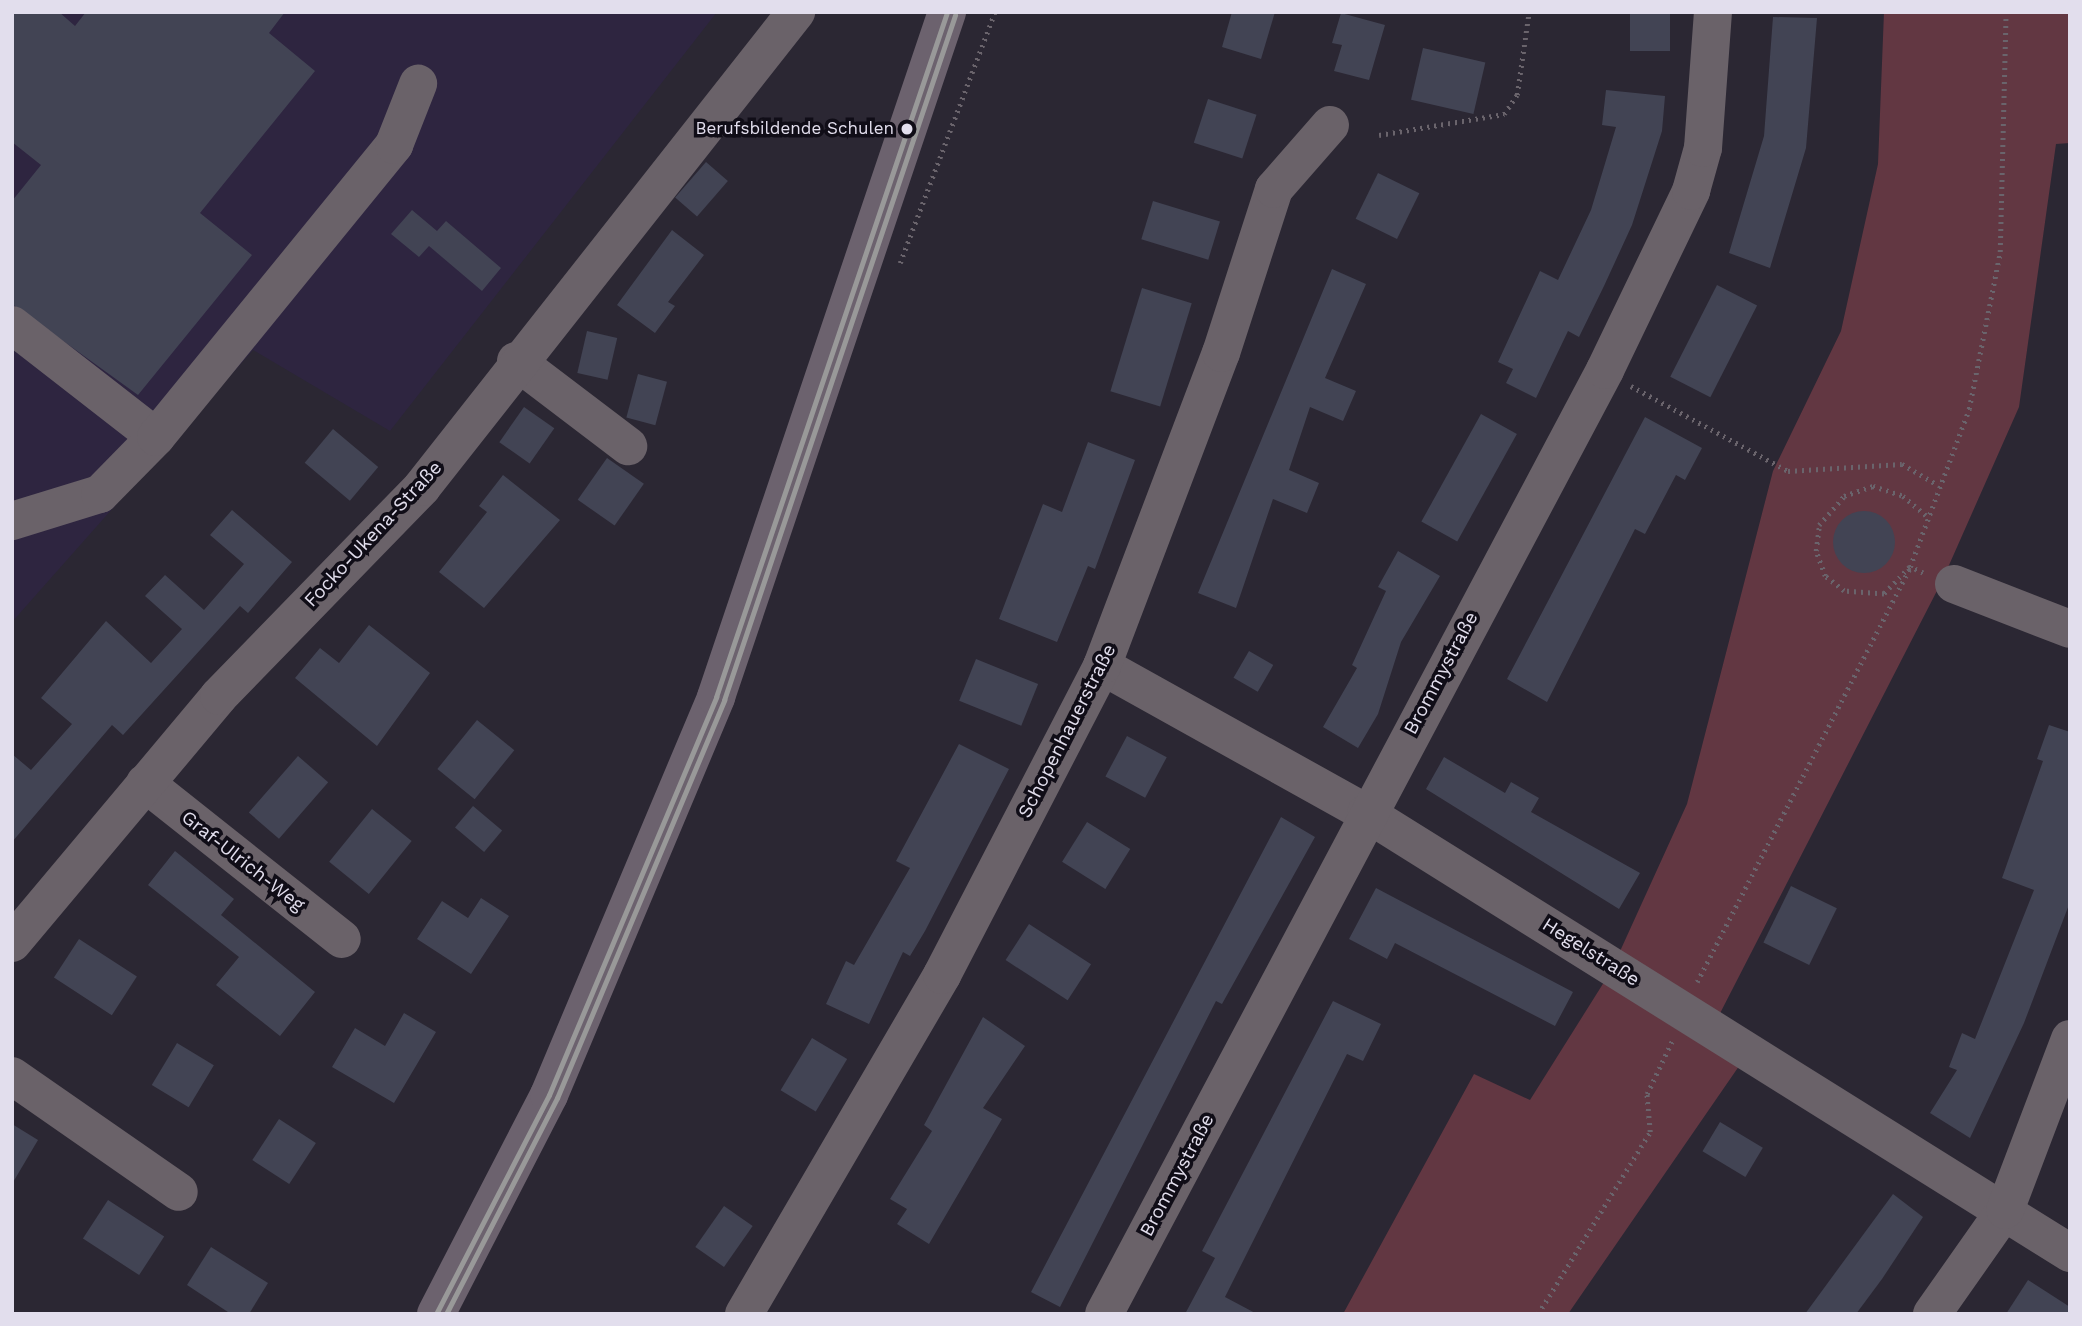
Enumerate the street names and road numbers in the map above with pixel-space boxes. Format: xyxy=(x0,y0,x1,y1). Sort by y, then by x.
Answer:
street label: Focko-Ukena-Straße xyxy=(299,456,447,612)
street label: Brommystraße xyxy=(1399,608,1483,738)
street label: Schopenhauerstraße xyxy=(1013,640,1121,822)
street label: Graf-Ulrich-Weg xyxy=(177,806,309,916)
street label: Hegelstraße xyxy=(1538,913,1644,991)
street label: Brommystraße xyxy=(1135,1110,1219,1240)

